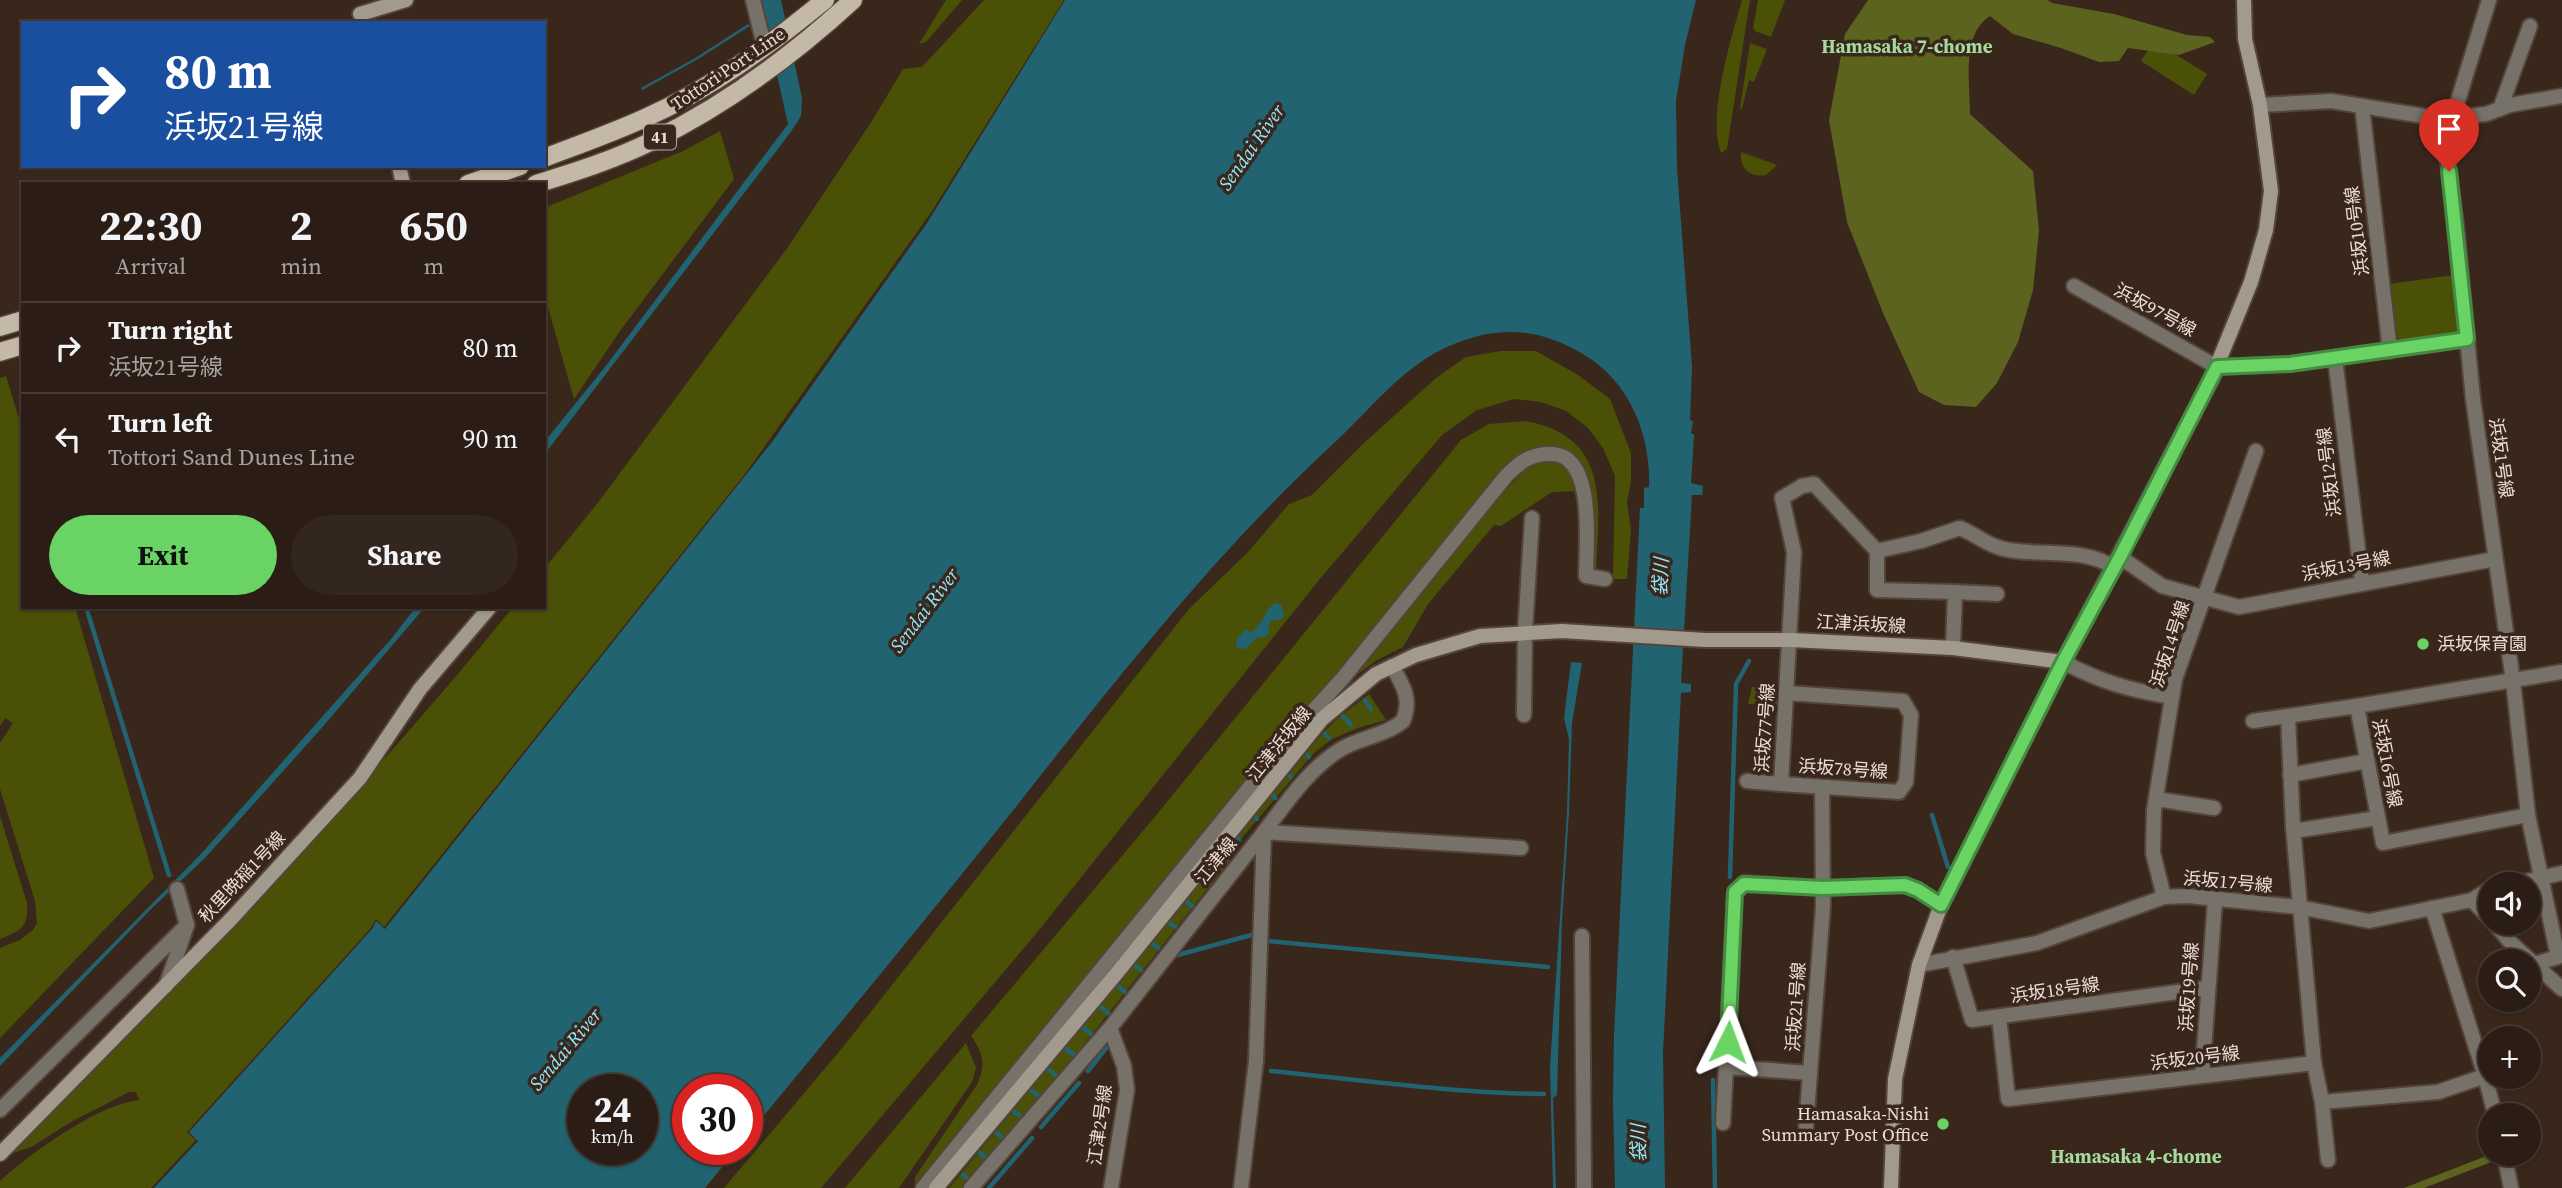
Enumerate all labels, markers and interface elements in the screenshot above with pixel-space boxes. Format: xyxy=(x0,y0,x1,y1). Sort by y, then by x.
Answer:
street label: Tottori Port Line xyxy=(666,21,790,116)
district label: Hamasaka 7-chome xyxy=(1821,33,1993,59)
text: 80 m xyxy=(164,37,272,104)
icon: right xyxy=(49,49,140,140)
water label: Sendai River xyxy=(1212,98,1291,195)
pin xyxy=(2419,99,2479,171)
text: 浜坂21号線 xyxy=(164,105,324,149)
icon: arrive xyxy=(2430,110,2468,148)
road number: 41 xyxy=(644,125,676,150)
street label: 浜坂10号線 xyxy=(2339,185,2374,277)
text: 22:30 xyxy=(99,196,203,254)
text: 2 xyxy=(290,196,313,254)
text: 650 xyxy=(400,196,468,254)
text: Arrival xyxy=(115,250,186,282)
text: min xyxy=(280,250,322,282)
text: m xyxy=(424,250,444,282)
street label: 浜坂97号線 xyxy=(2110,277,2201,342)
text: Turn right xyxy=(108,312,232,348)
icon: right xyxy=(49,329,87,367)
text: 80 m xyxy=(463,330,518,366)
text: 浜坂21号線 xyxy=(108,351,223,383)
text: Turn left xyxy=(108,405,212,441)
street label: 浜坂1号線 xyxy=(2483,416,2520,500)
icon: left xyxy=(49,420,87,458)
text: 90 m xyxy=(463,421,518,457)
street label: 浜坂12号線 xyxy=(2311,426,2346,518)
text: Tottori Sand Dunes Line xyxy=(108,441,355,473)
button: Exit xyxy=(49,515,277,595)
button: Share xyxy=(291,515,518,595)
street label: 浜坂13号線 xyxy=(2299,545,2392,586)
water label: 袋川 xyxy=(1646,555,1674,597)
water label: Sendai River xyxy=(884,561,965,658)
street label: 浜坂14号線 xyxy=(2144,597,2195,691)
street label: 江津浜坂線 xyxy=(1815,609,1907,638)
place label: 浜坂保育園 xyxy=(2437,631,2527,656)
marker: 浜坂保育園 xyxy=(2415,636,2431,652)
street label: 浜坂77号線 xyxy=(1749,682,1780,774)
street label: 江津浜坂線 xyxy=(1241,701,1317,787)
street label: 浜坂16号線 xyxy=(2367,716,2408,809)
street label: 浜坂78号線 xyxy=(1797,753,1889,784)
street label: 秋里晩稲1号線 xyxy=(193,825,291,928)
street label: 江津線 xyxy=(1189,832,1242,890)
street label: 浜坂17号線 xyxy=(2182,865,2274,898)
map controls xyxy=(2478,872,2541,1166)
button: sound xyxy=(2478,872,2541,935)
street label: 浜坂19号線 xyxy=(2173,941,2204,1033)
button: search xyxy=(2478,949,2541,1012)
street label: 浜坂21号線 xyxy=(1780,961,1811,1053)
street label: 浜坂18号線 xyxy=(2009,971,2101,1008)
water label: Sendai River xyxy=(523,1001,608,1096)
position arrow xyxy=(1691,1005,1765,1079)
button: + xyxy=(2478,1026,2541,1089)
street label: 浜坂20号線 xyxy=(2149,1040,2241,1075)
speed limit sign: 30 xyxy=(672,1074,763,1165)
street label: 江津2号線 xyxy=(1081,1083,1118,1167)
text: 24 xyxy=(594,1086,631,1134)
place label: Hamasaka-Nishi Summary Post Office xyxy=(1762,1101,1929,1147)
button: − xyxy=(2478,1103,2541,1166)
marker: Hamasaka-Nishi Summary Post Office xyxy=(1935,1116,1951,1132)
water label: 袋川 xyxy=(1625,1122,1651,1162)
text: km/h xyxy=(591,1124,634,1149)
district label: Hamasaka 4-chome xyxy=(2050,1143,2222,1169)

